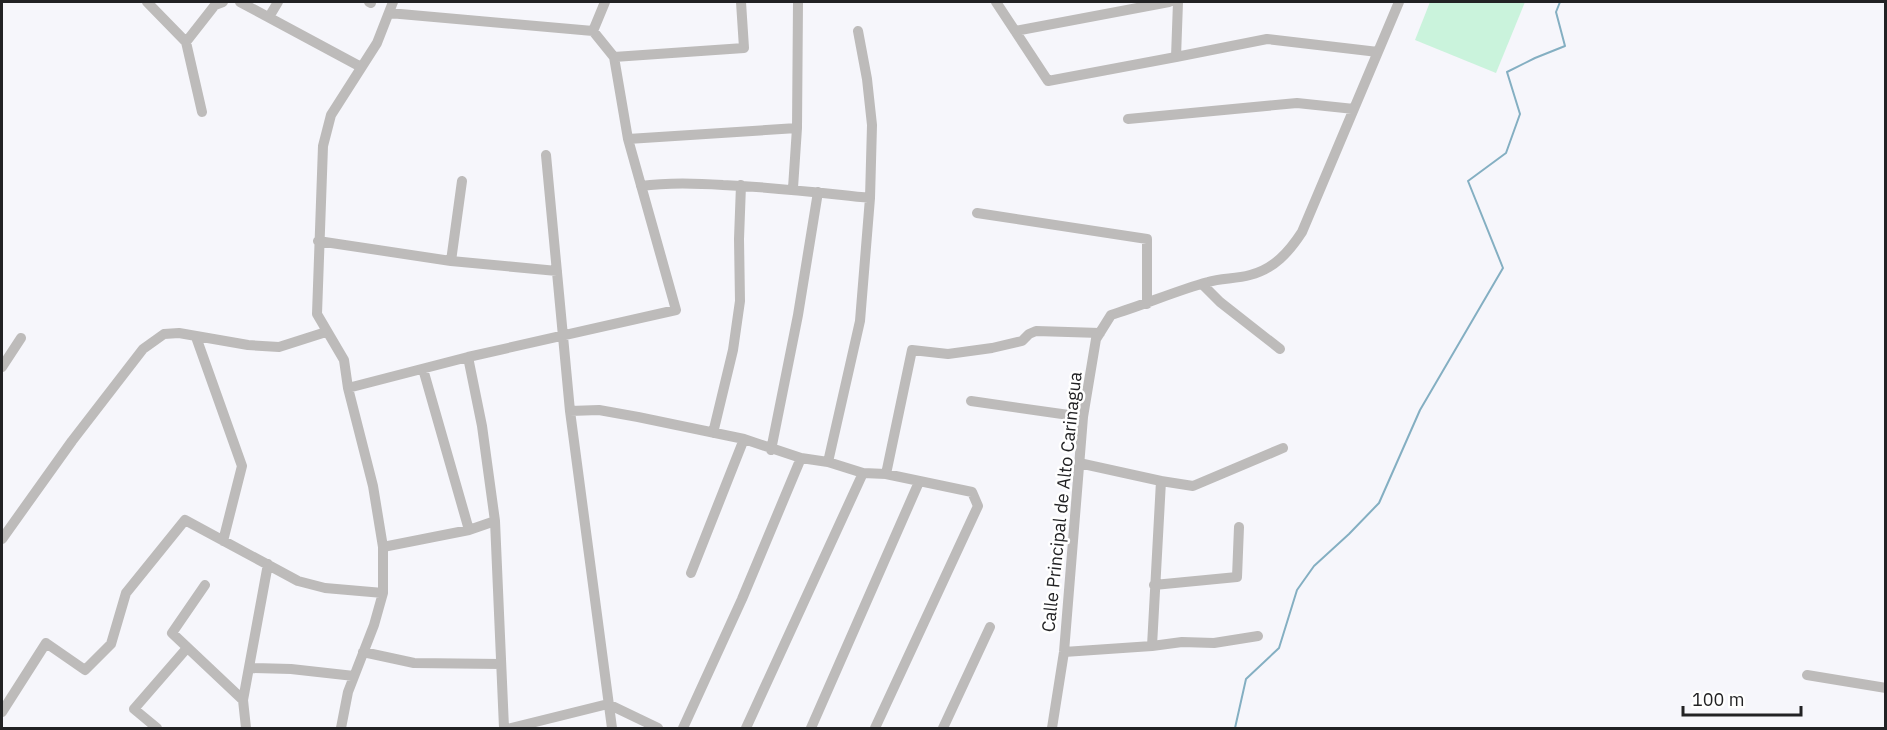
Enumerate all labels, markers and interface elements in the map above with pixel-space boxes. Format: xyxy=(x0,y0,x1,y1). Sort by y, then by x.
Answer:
street label: Calle Principal de Alto Carinagua xyxy=(1036,370,1087,633)
scale bar xyxy=(1683,679,1802,717)
text: 100 m xyxy=(1692,688,1744,711)

